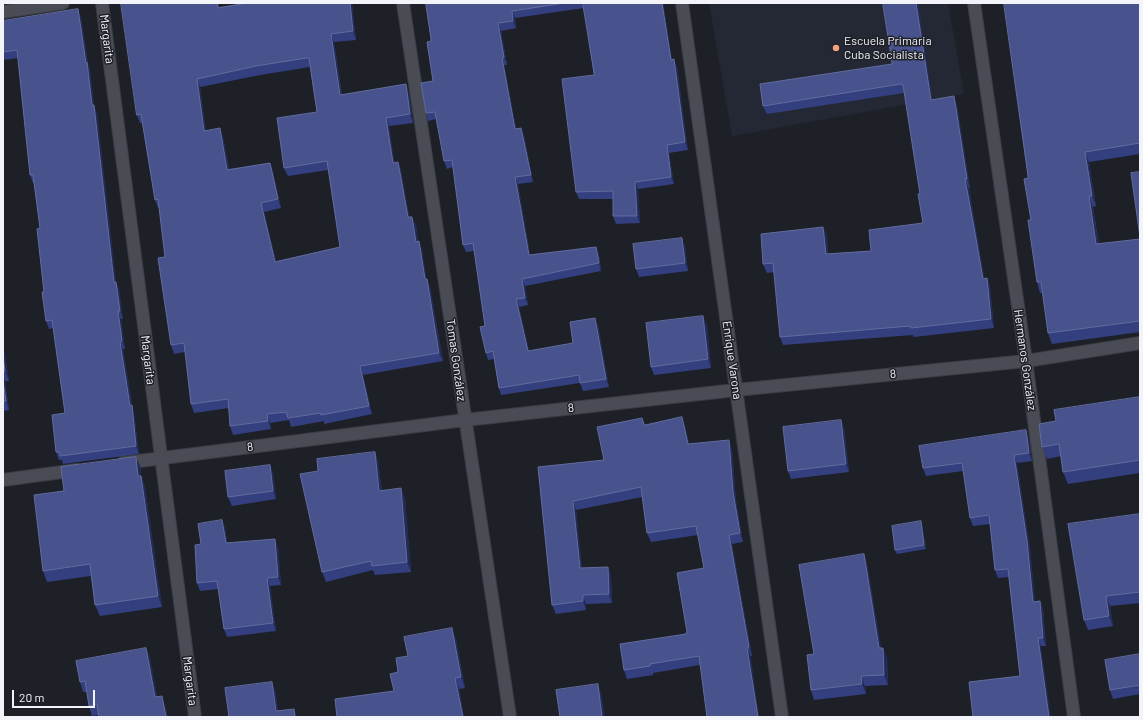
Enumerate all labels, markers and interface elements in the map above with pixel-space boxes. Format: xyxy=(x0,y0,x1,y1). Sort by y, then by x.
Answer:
street label: Margarita xyxy=(97,14,117,64)
place label: Escuela Primaria Cuba Socialista xyxy=(844,34,932,62)
marker: Escuela Primaria Cuba Socialista xyxy=(831,43,841,53)
street label: Hermanos González xyxy=(1011,308,1039,412)
street label: Tomas González xyxy=(443,318,469,402)
street label: Enrique Varona xyxy=(719,320,745,400)
street label: Margarita xyxy=(138,335,158,385)
street label: 8 xyxy=(889,367,897,381)
street label: 8 xyxy=(567,401,575,415)
street label: 8 xyxy=(246,439,254,455)
street label: Margarita xyxy=(180,656,200,706)
scale bar xyxy=(14,682,97,708)
text: 20 m xyxy=(19,690,45,704)

